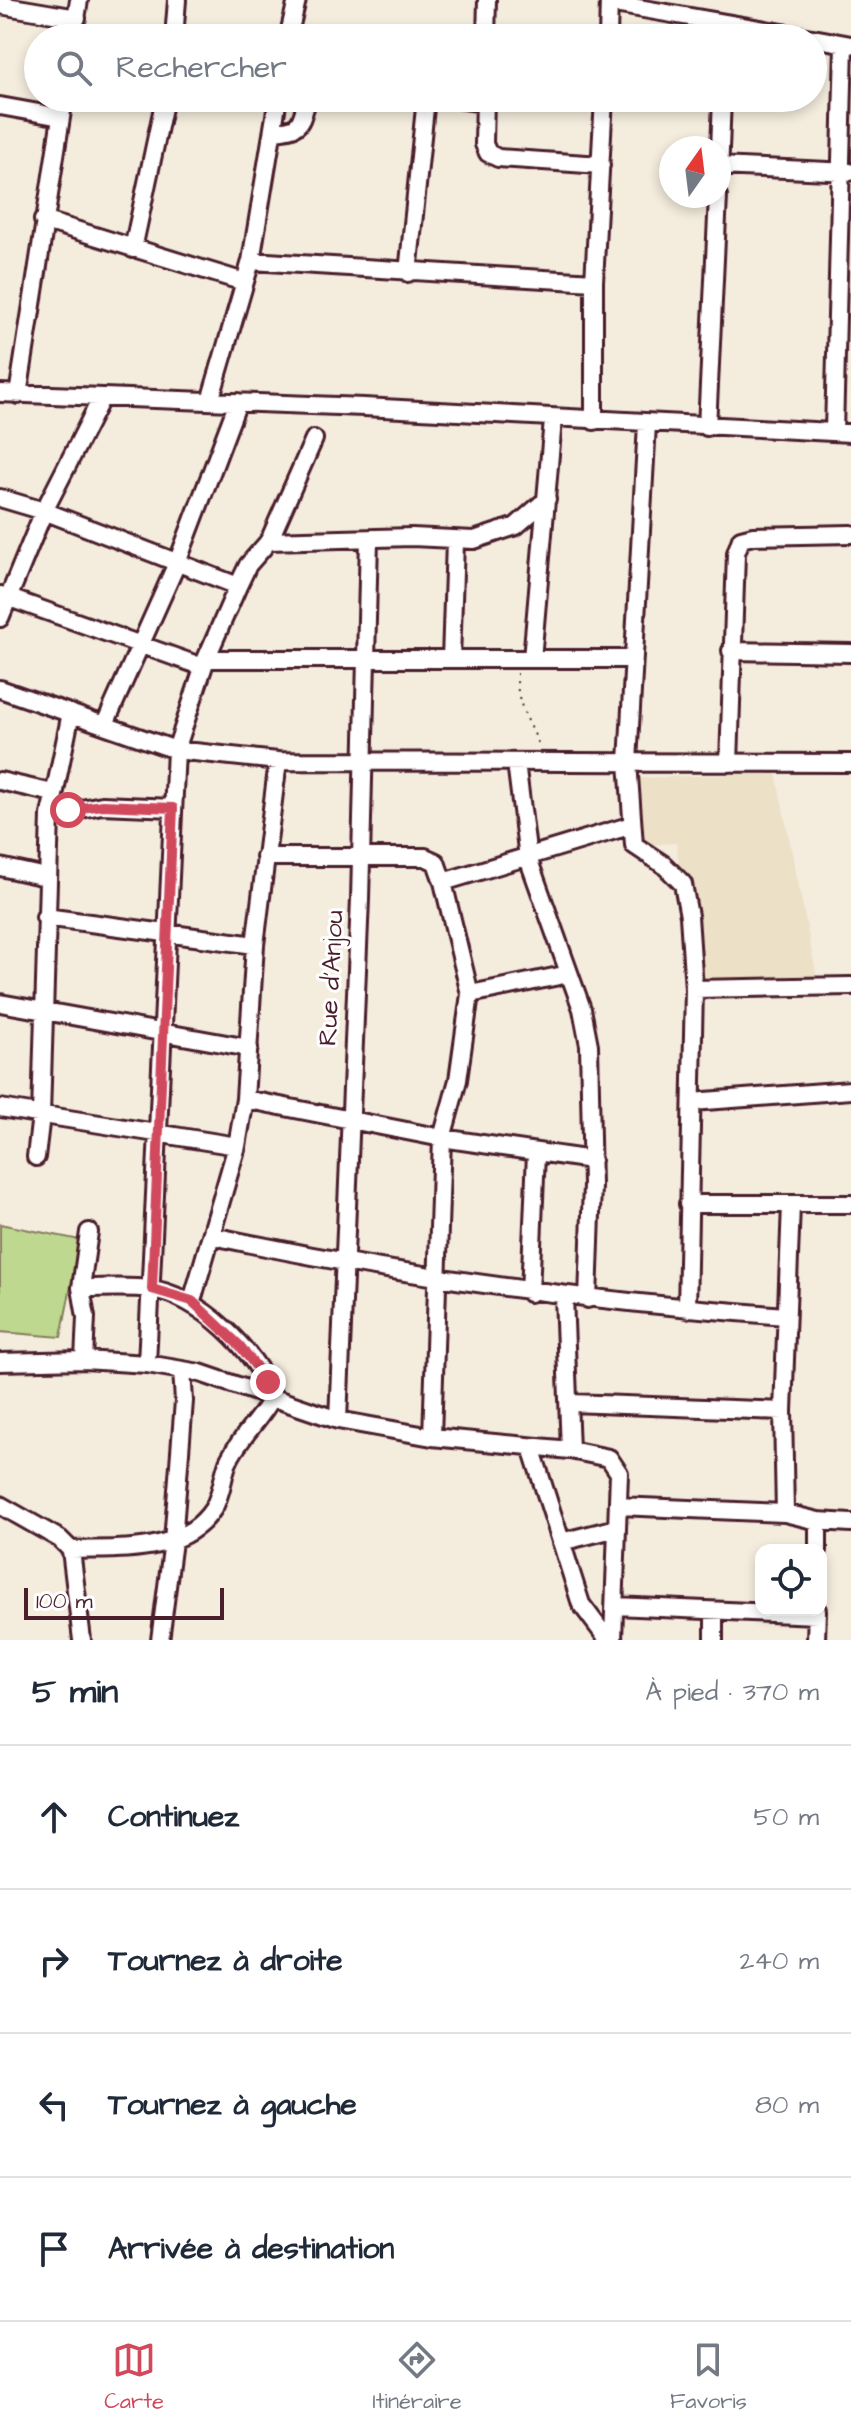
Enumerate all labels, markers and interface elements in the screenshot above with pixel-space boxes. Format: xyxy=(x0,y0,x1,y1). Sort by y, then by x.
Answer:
search box xyxy=(24,24,827,112)
icon: search xyxy=(52,46,96,90)
text: Rechercher xyxy=(116,47,287,89)
north arrow xyxy=(659,136,731,208)
route start xyxy=(50,792,86,828)
street label: Rue d’Anjou xyxy=(309,909,353,1047)
route end xyxy=(250,1364,286,1400)
map controls xyxy=(755,1544,827,1616)
button: locate xyxy=(755,1544,827,1616)
scale bar xyxy=(24,1584,224,1620)
text: 100 m xyxy=(36,1586,93,1617)
text: 5 min xyxy=(32,1668,118,1716)
text: À pied · 370 m xyxy=(645,1674,819,1710)
icon: ahead xyxy=(32,1795,76,1839)
text: Continuez xyxy=(108,1796,239,1838)
text: 50 m xyxy=(754,1799,819,1835)
icon: right xyxy=(32,1939,76,1983)
text: Tournez à droite xyxy=(108,1940,342,1982)
text: 240 m xyxy=(739,1943,819,1979)
icon: left xyxy=(32,2083,76,2127)
text: Tournez à gauche xyxy=(108,2084,357,2126)
text: 80 m xyxy=(755,2087,819,2123)
icon: arrive xyxy=(32,2227,76,2271)
text: Arrivée à destination xyxy=(108,2228,394,2270)
tab: Carte xyxy=(104,2338,164,2417)
tab: Itinéraire xyxy=(372,2338,462,2417)
tab: Favoris xyxy=(670,2338,747,2417)

